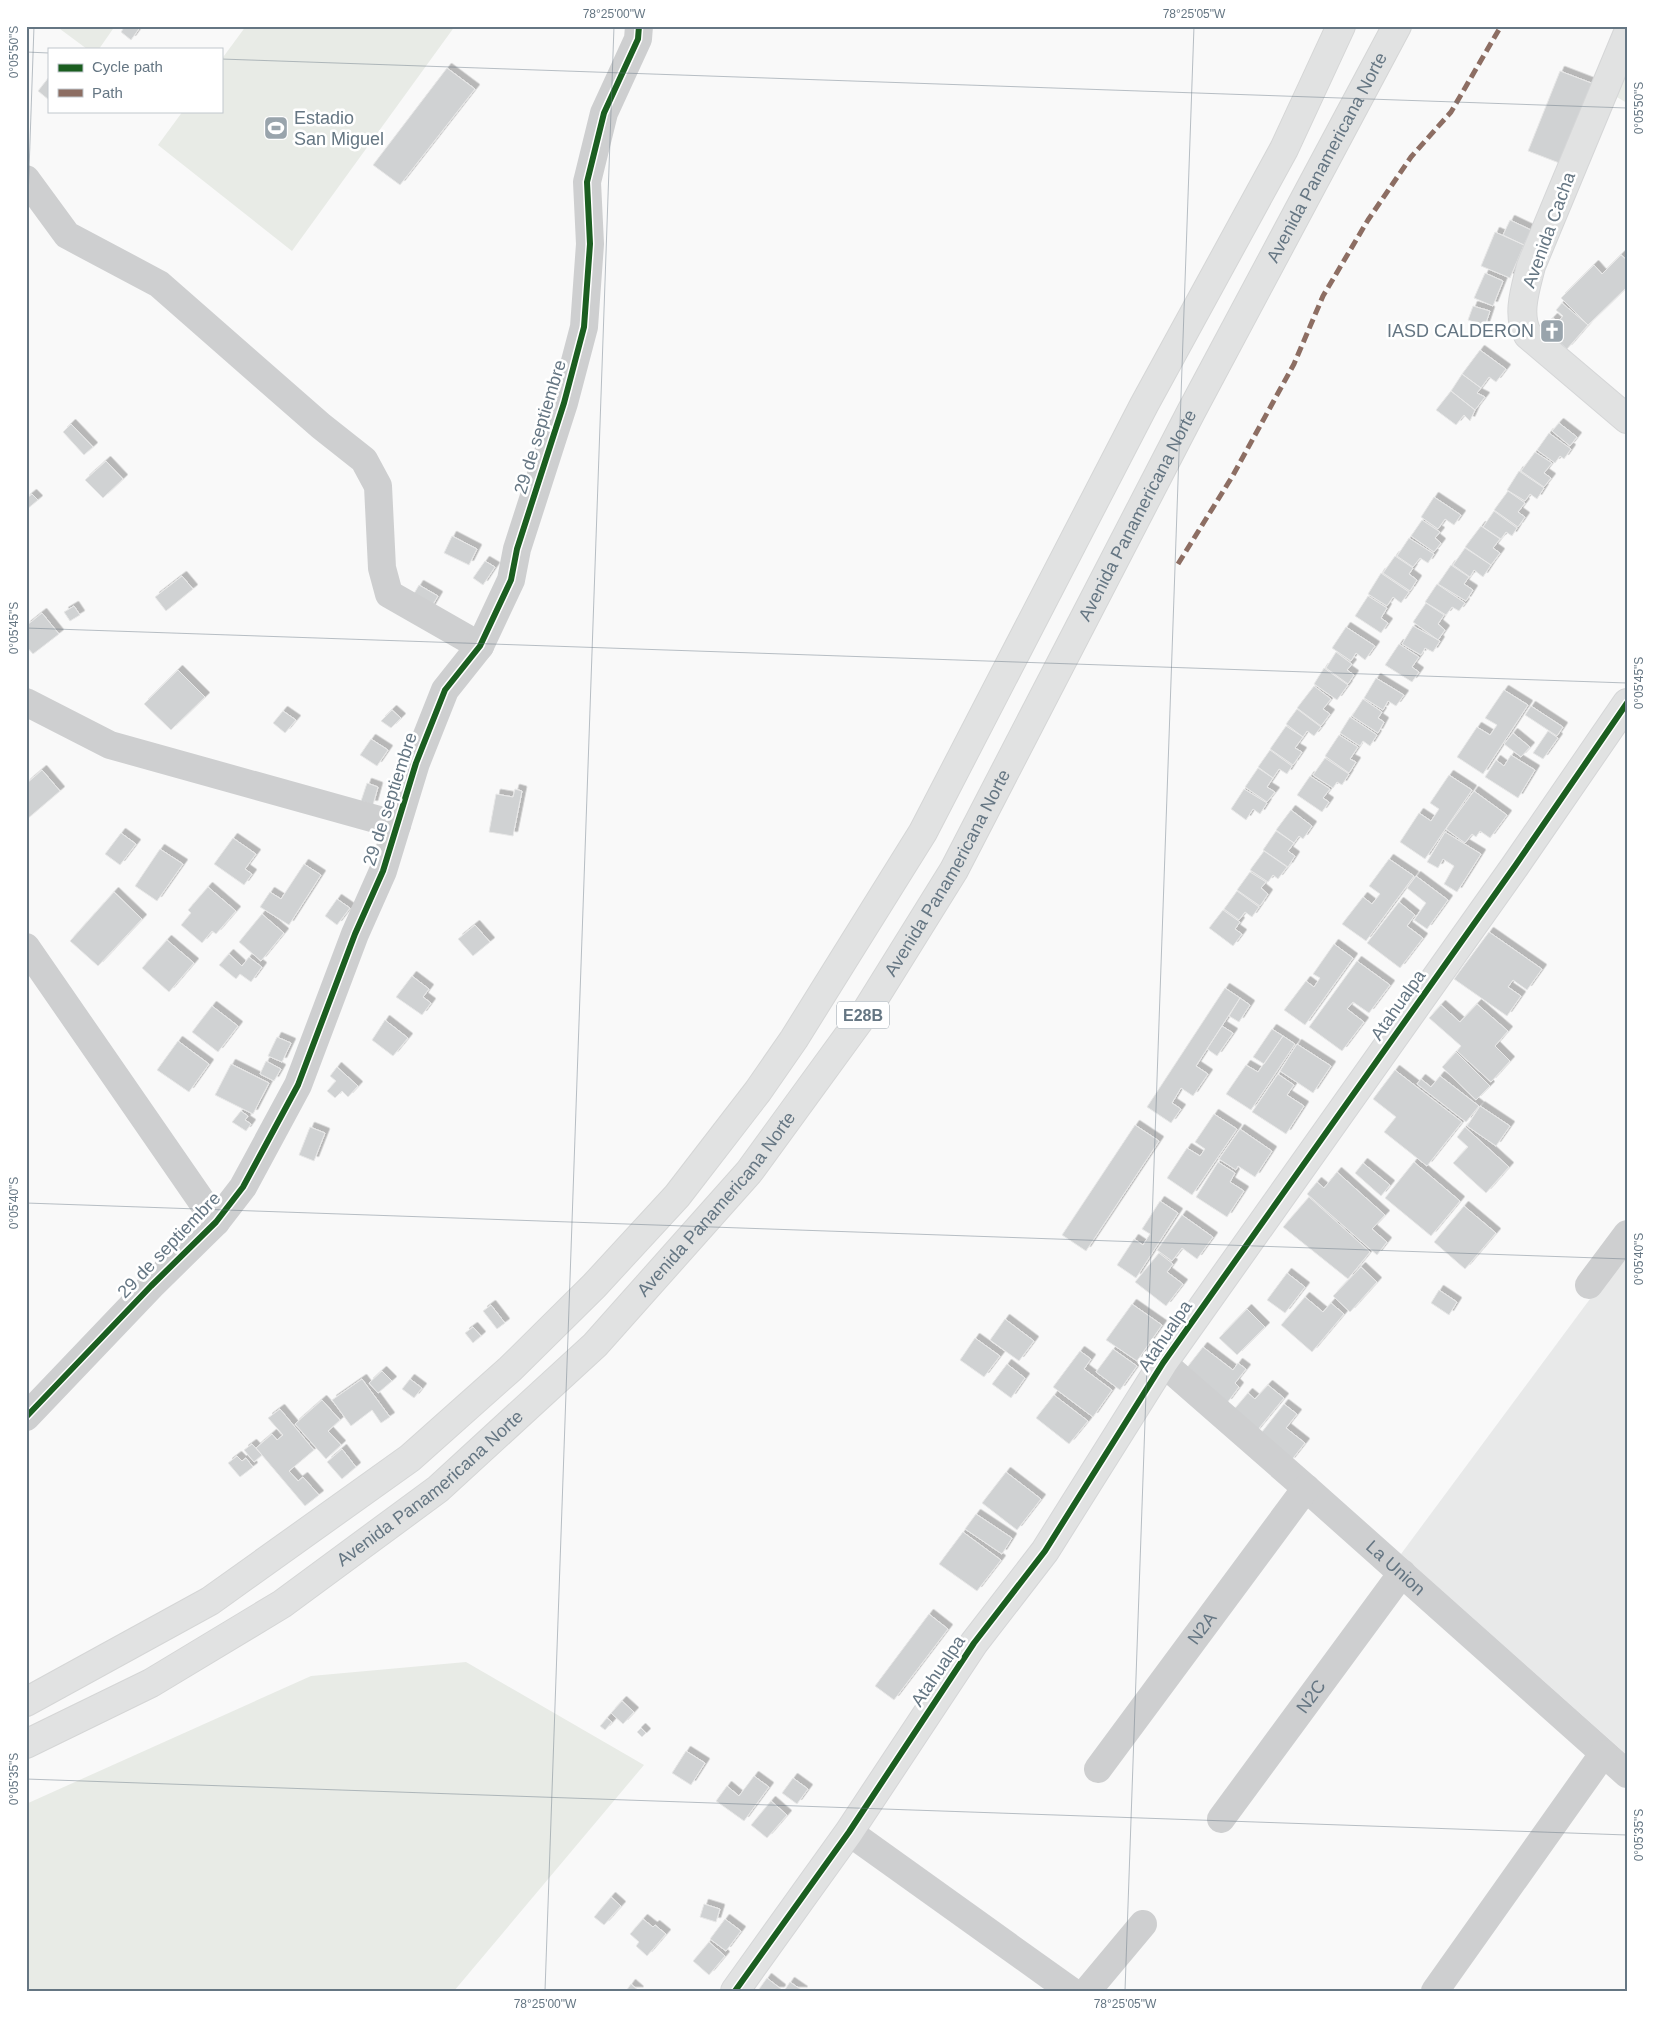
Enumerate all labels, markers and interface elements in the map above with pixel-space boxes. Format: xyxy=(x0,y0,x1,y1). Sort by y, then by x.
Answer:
text: 78°25'00"W xyxy=(583,7,646,21)
text: 78°25'05"W xyxy=(1163,7,1226,21)
text: 0°05'50"S xyxy=(7,26,21,78)
legend xyxy=(48,48,222,112)
street label: Avenida Panamericana Norte xyxy=(1263,49,1391,266)
text: Cycle path xyxy=(92,58,163,75)
text: 0°05'50"S xyxy=(1632,82,1646,134)
text: Path xyxy=(92,84,123,101)
place label: Estadio San Miguel xyxy=(294,108,384,149)
sports icon: Estadio San Miguel xyxy=(263,115,289,141)
street label: Avenida Cacha xyxy=(1519,168,1580,291)
church icon: IASD CALDERON xyxy=(1539,318,1565,344)
place label: IASD CALDERON xyxy=(1387,321,1534,341)
street label: 29 de septiembre xyxy=(510,358,570,496)
street label: Avenida Panamericana Norte xyxy=(1075,407,1200,624)
text: 0°05'45"S xyxy=(7,602,21,654)
text: 0°05'45"S xyxy=(1632,657,1646,709)
street label: 29 de septiembre xyxy=(359,730,421,868)
street label: Avenida Panamericana Norte xyxy=(880,766,1014,980)
street label: Atahualpa xyxy=(1367,965,1430,1044)
road number: E28B xyxy=(837,1002,889,1028)
street label: Avenida Panamericana Norte xyxy=(633,1108,799,1300)
text: 0°05'40"S xyxy=(7,1177,21,1229)
street label: 29 de septiembre xyxy=(113,1188,225,1302)
text: 0°05'40"S xyxy=(1632,1233,1646,1285)
street label: Atahualpa xyxy=(1134,1296,1197,1375)
street label: Avenida Panamericana Norte xyxy=(333,1406,527,1570)
street label: La Union xyxy=(1362,1536,1429,1599)
street label: N2A xyxy=(1184,1608,1221,1648)
street label: Atahualpa xyxy=(907,1631,970,1710)
street label: N2C xyxy=(1292,1676,1330,1717)
text: 0°05'35"S xyxy=(7,1753,21,1805)
text: 0°05'35"S xyxy=(1632,1809,1646,1861)
text: 78°25'00"W xyxy=(514,1997,577,2011)
text: 78°25'05"W xyxy=(1094,1997,1157,2011)

